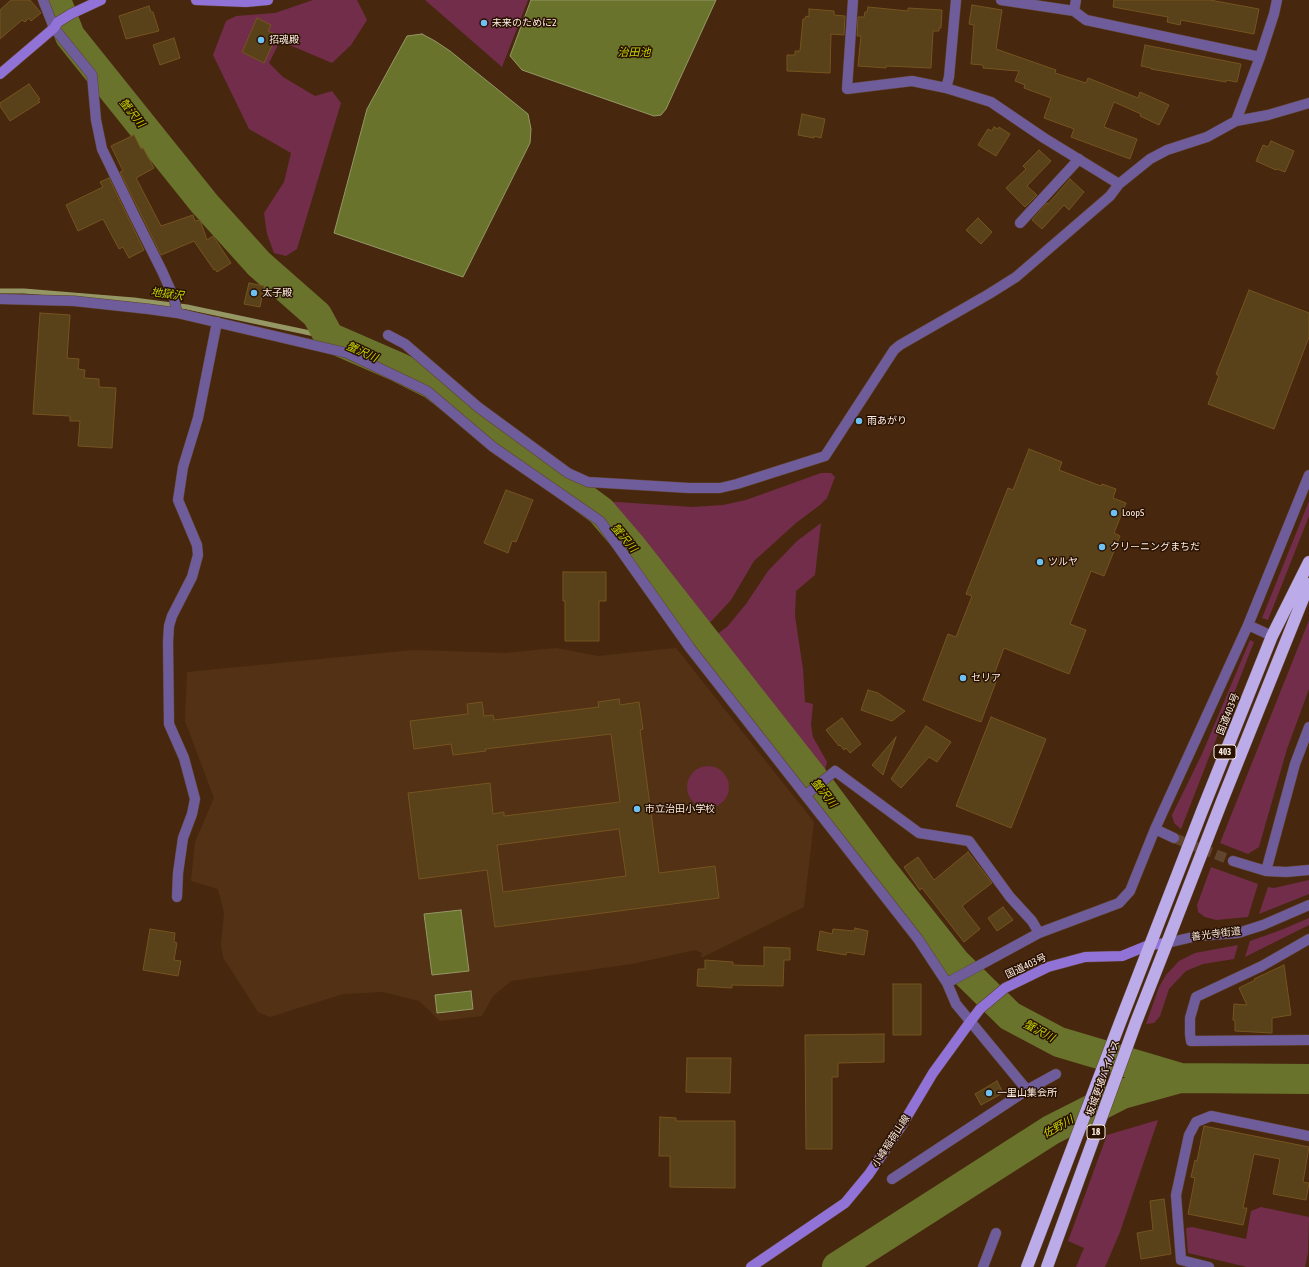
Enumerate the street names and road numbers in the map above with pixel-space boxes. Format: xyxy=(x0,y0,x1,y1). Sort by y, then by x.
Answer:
street label: 国道403号 xyxy=(1214,691,1242,737)
road number: 403 xyxy=(1214,745,1236,759)
street label: 善光寺街道 xyxy=(1190,925,1242,943)
street label: 国道403号 xyxy=(1003,951,1049,981)
street label: 坂城更埴バイパス xyxy=(1084,1038,1122,1118)
street label: 小峰稲荷山線 xyxy=(870,1113,912,1169)
road number: 18 xyxy=(1087,1125,1105,1139)

